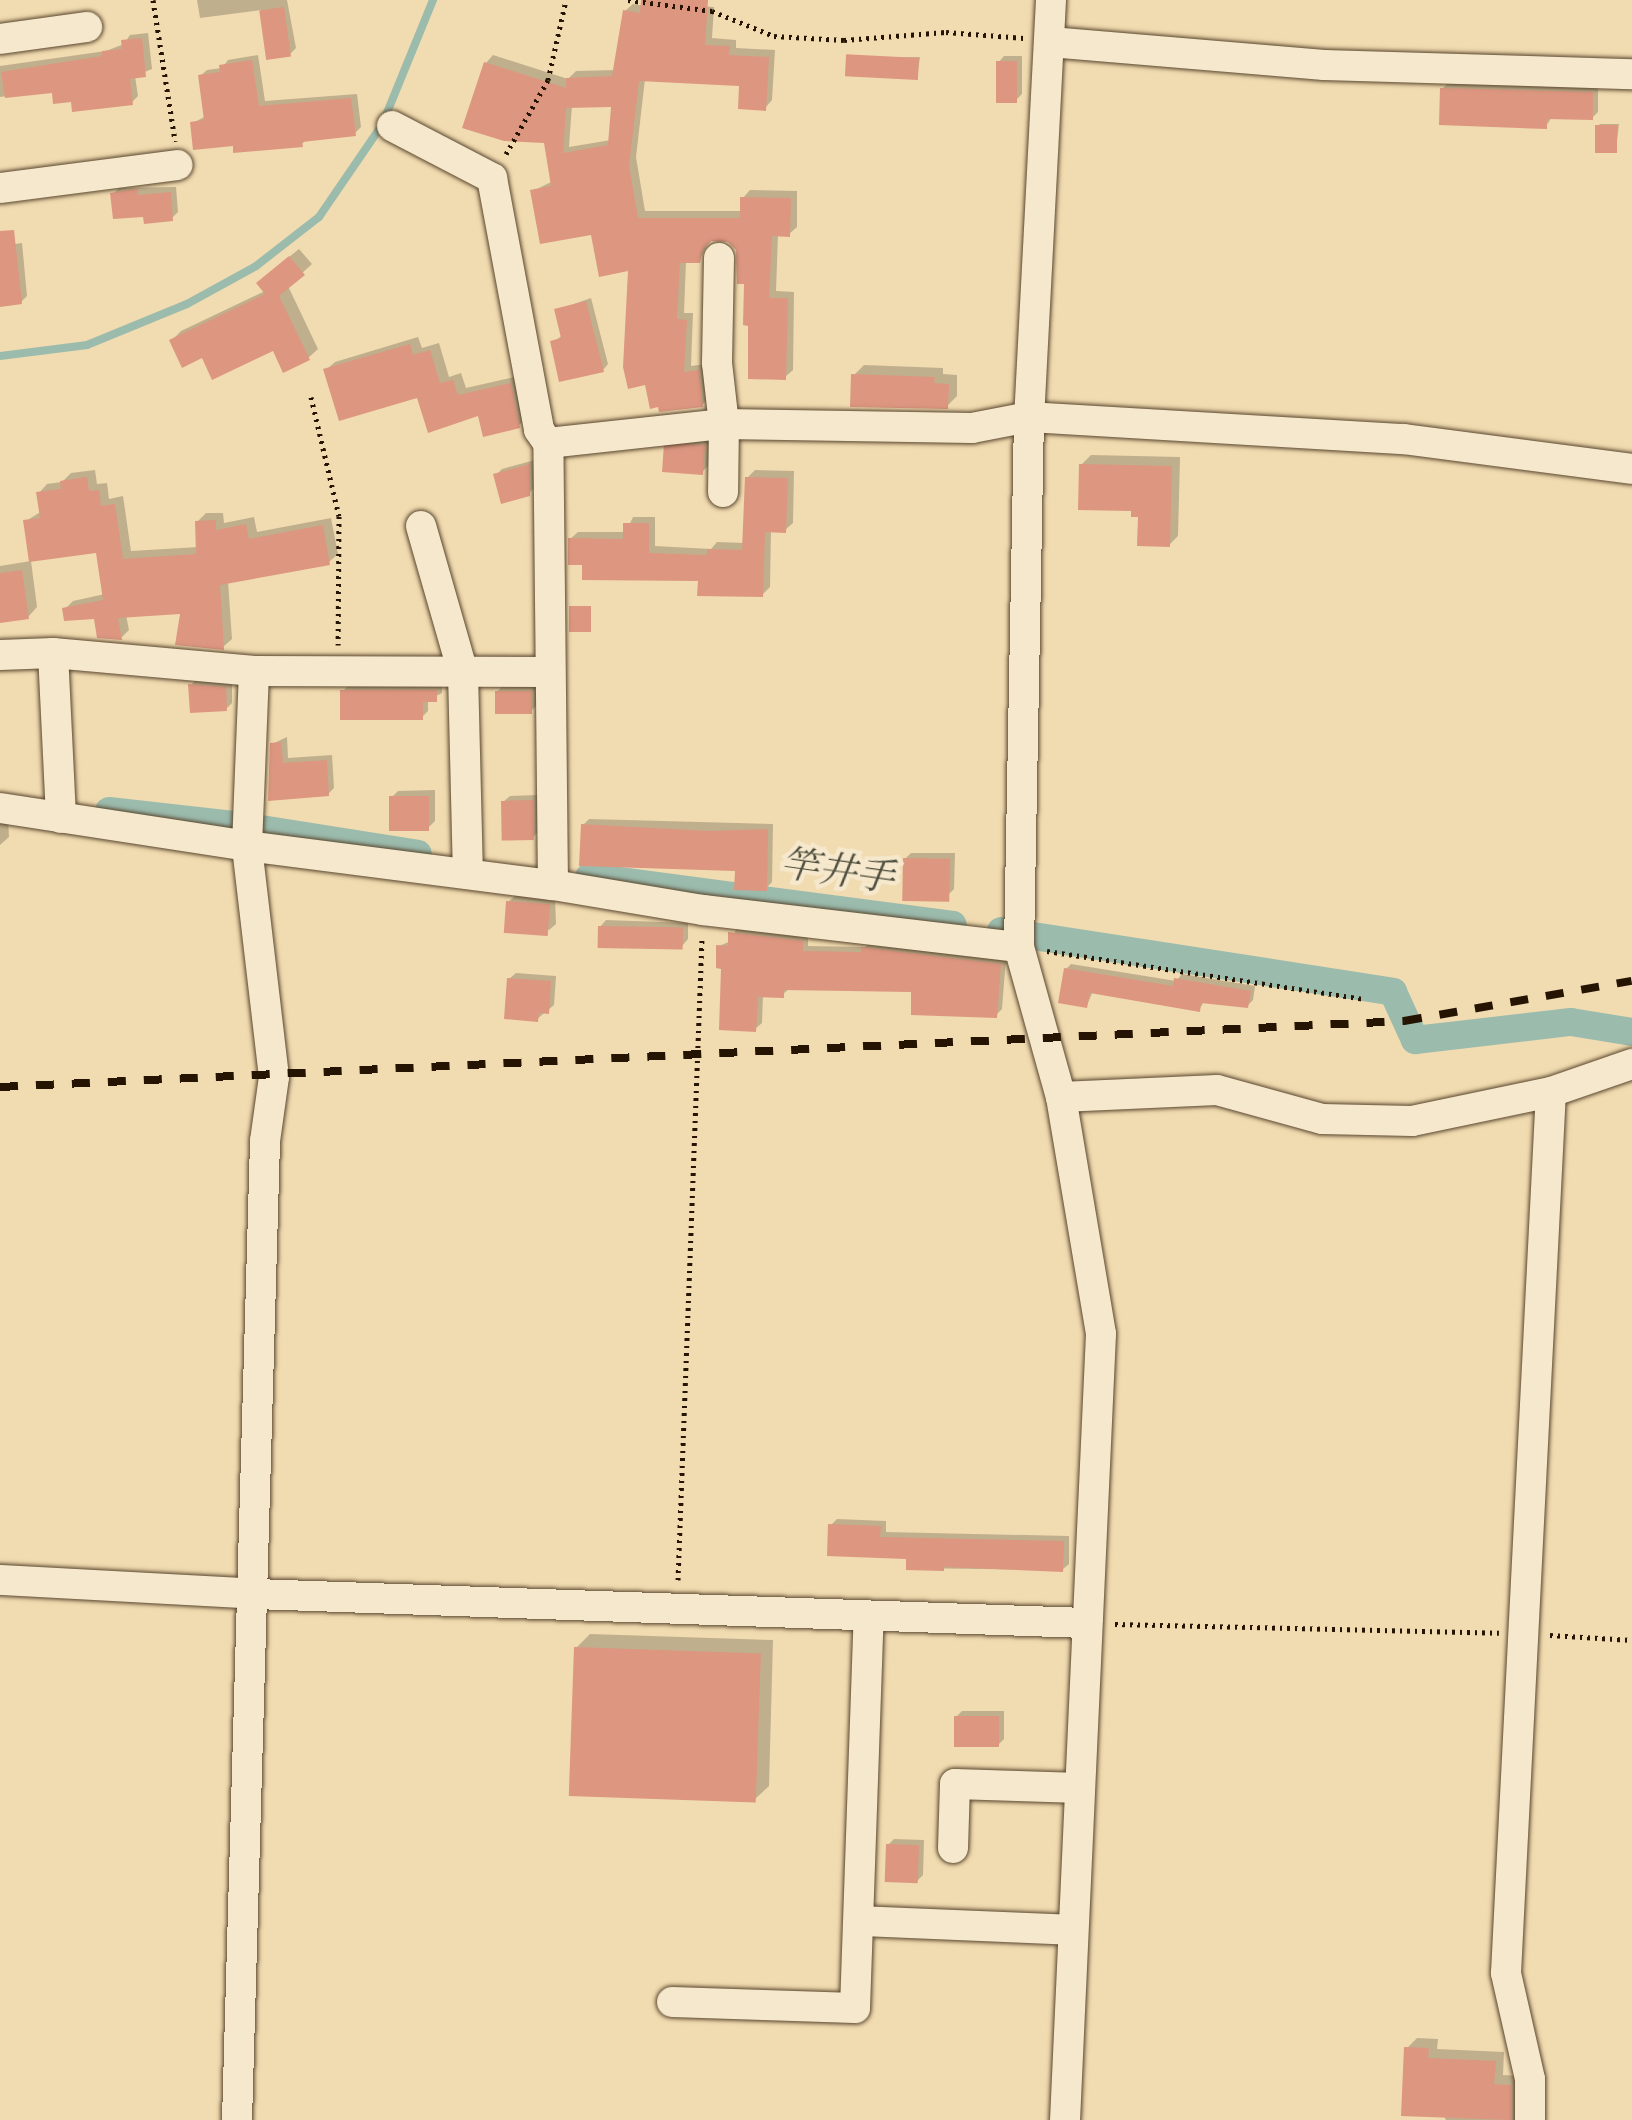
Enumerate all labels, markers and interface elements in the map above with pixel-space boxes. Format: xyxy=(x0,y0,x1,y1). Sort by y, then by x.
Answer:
water label: 竿井手 xyxy=(777,843,897,905)

